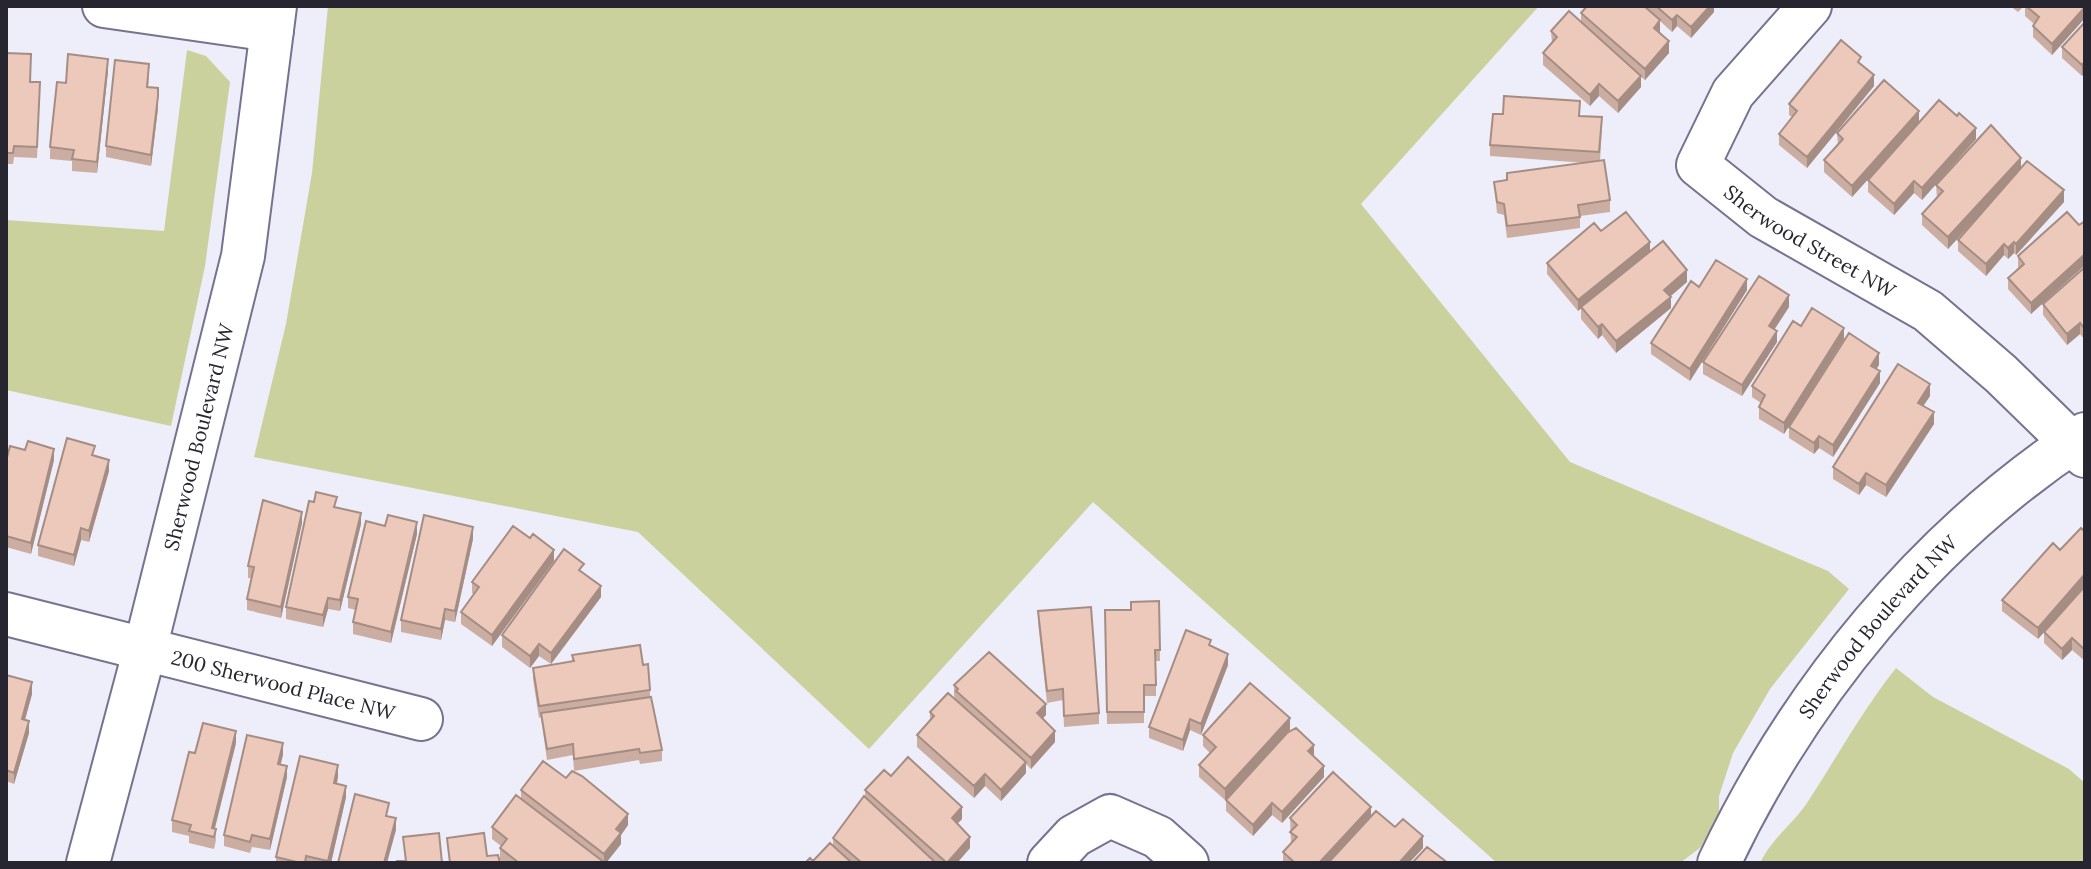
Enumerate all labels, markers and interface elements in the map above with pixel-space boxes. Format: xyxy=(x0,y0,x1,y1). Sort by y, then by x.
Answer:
street label: Sherwood Street NW xyxy=(1719,179,1901,303)
street label: Sherwood Boulevard NW xyxy=(158,320,238,553)
street label: Sherwood Boulevard NW xyxy=(1792,529,1962,723)
street label: 200 Sherwood Place NW xyxy=(169,644,399,725)

